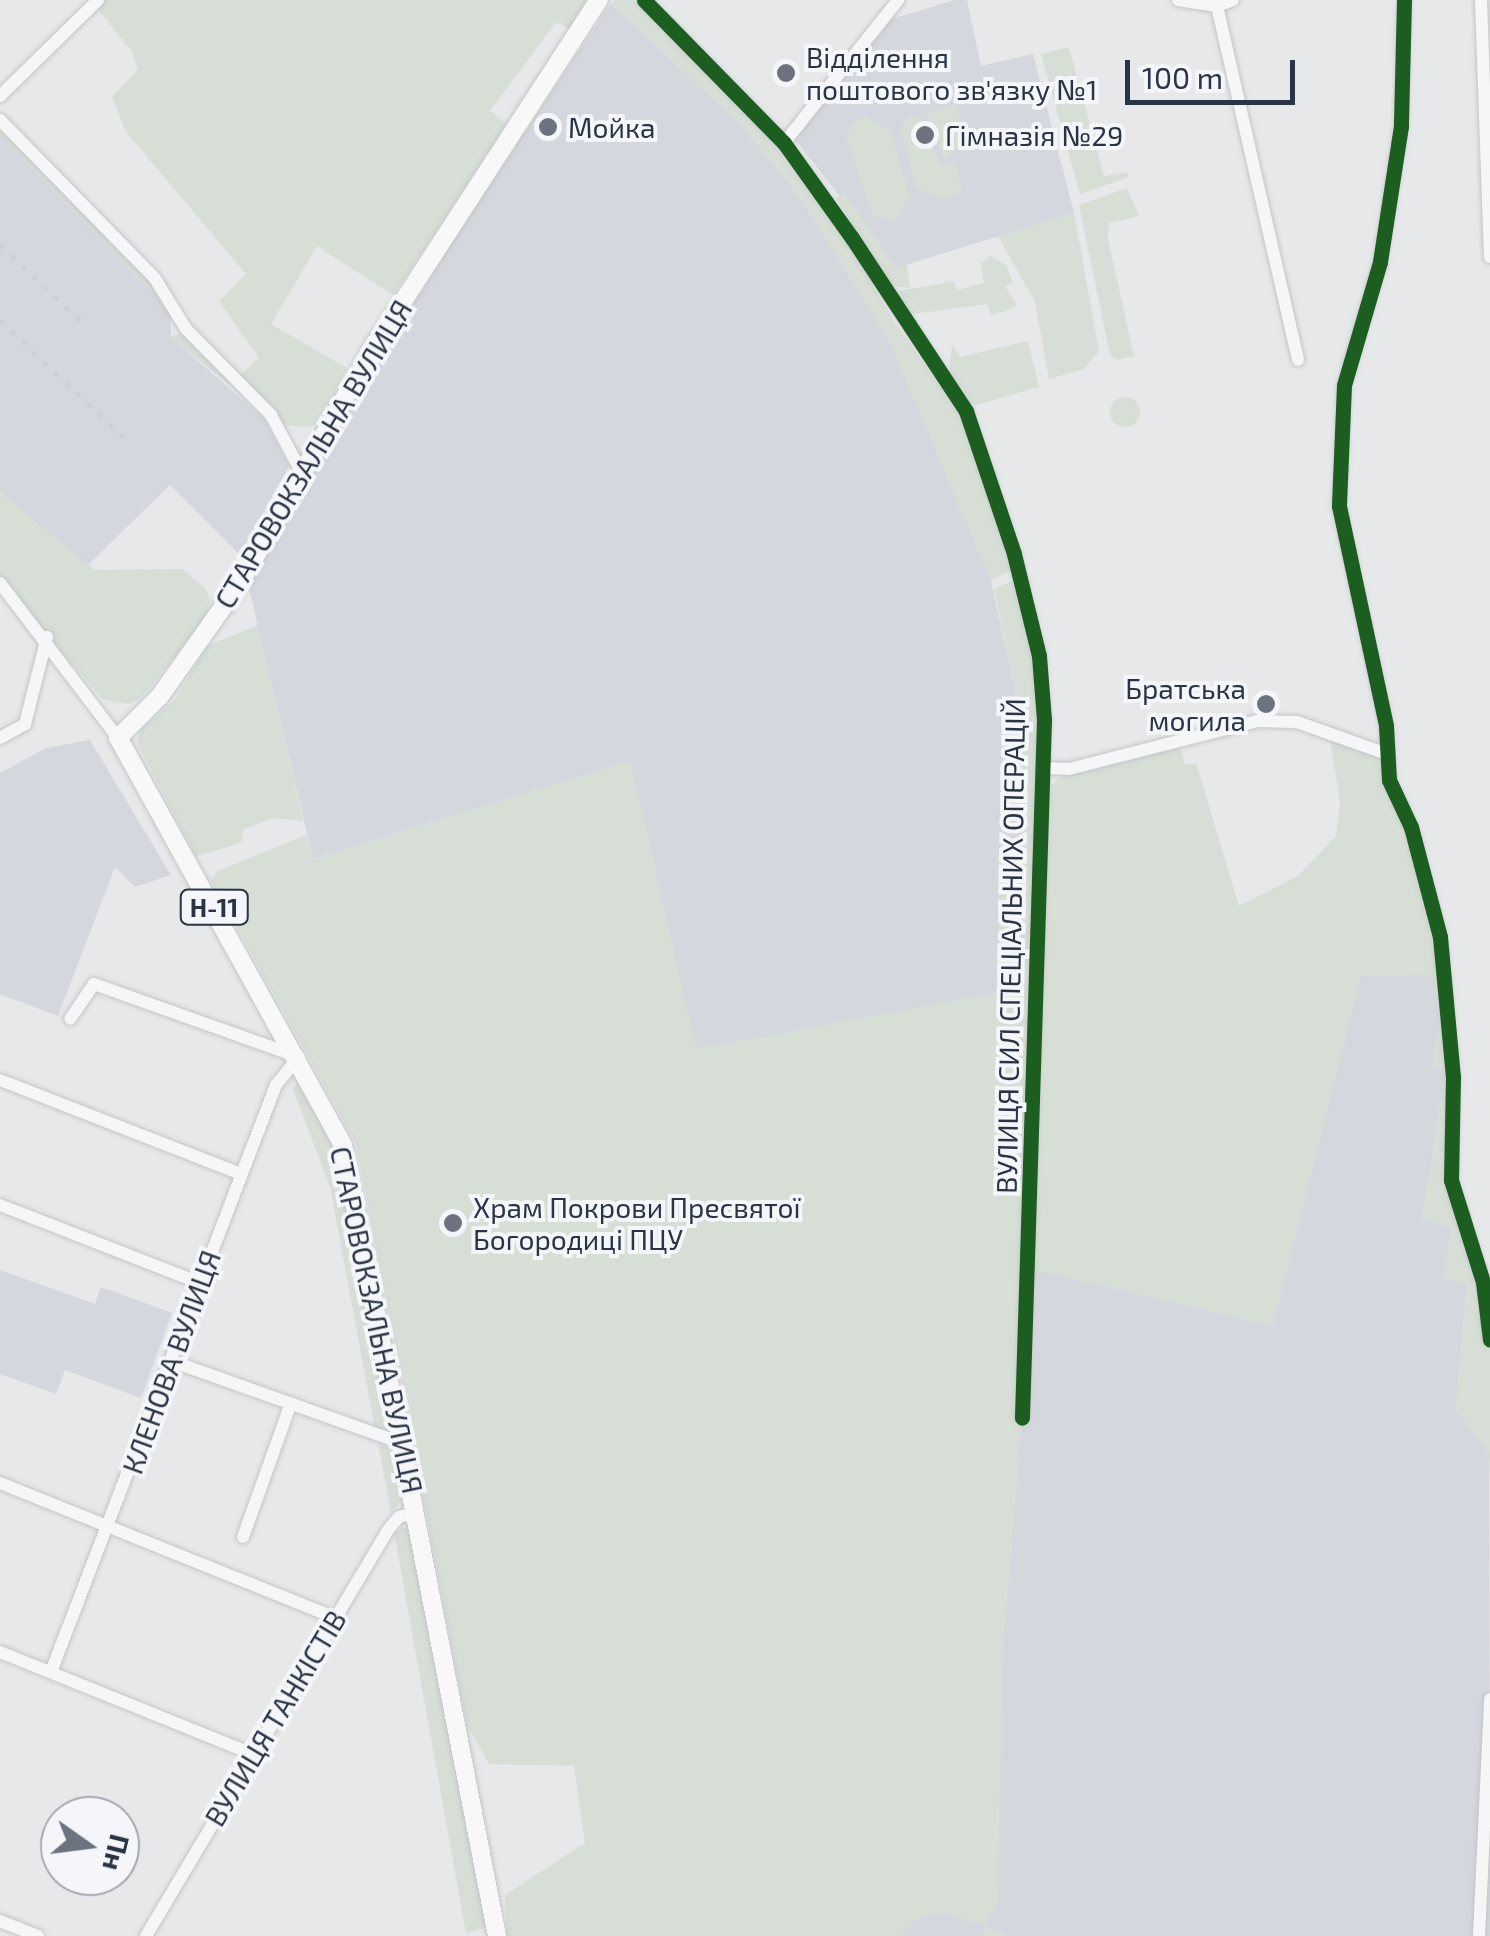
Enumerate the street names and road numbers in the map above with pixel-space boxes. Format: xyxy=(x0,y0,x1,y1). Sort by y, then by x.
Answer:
street label: СТАРОВОКЗАЛЬНА ВУЛИЦЯ xyxy=(208,294,418,614)
street label: ВУЛИЦЯ СИЛ СПЕЦІАЛЬНИХ ОПЕРАЦІЙ xyxy=(989,698,1031,1194)
road number: Н-11 xyxy=(179,887,249,927)
street label: СТАРОВОКЗАЛЬНА ВУЛИЦЯ xyxy=(324,1143,430,1497)
street label: КЛЕНОВА ВУЛИЦЯ xyxy=(115,1246,227,1478)
street label: ВУЛИЦЯ ТАНКІСТІВ xyxy=(197,1604,353,1832)

